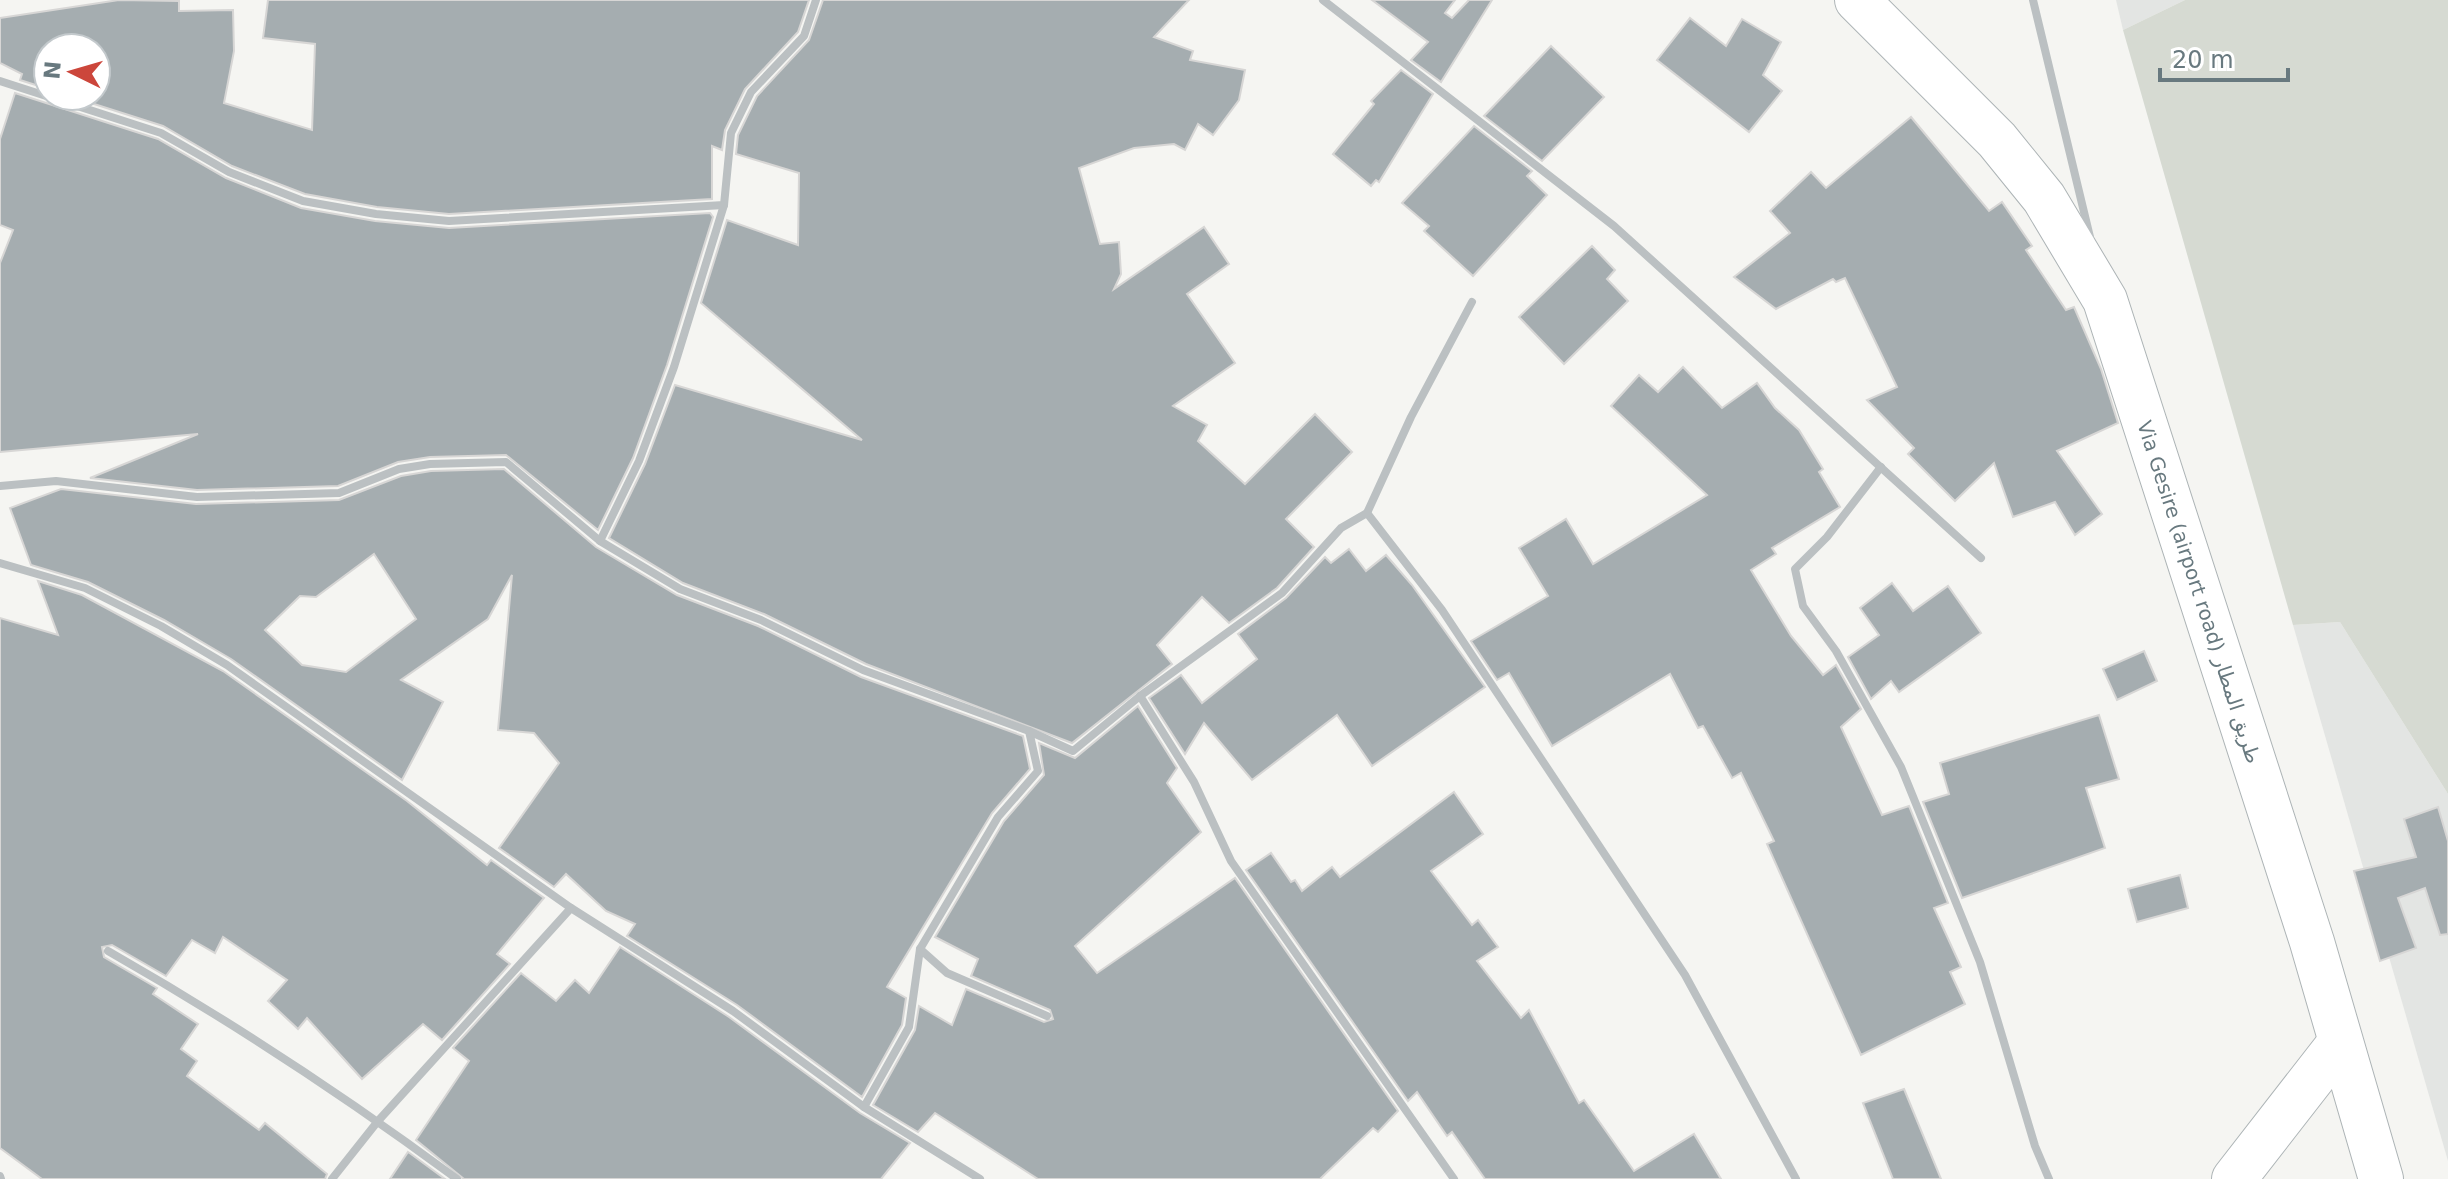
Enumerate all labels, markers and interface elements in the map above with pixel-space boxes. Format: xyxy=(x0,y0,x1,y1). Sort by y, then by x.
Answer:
north arrow xyxy=(32,32,112,112)
scale bar xyxy=(2160,32,2288,82)
text: 20 m xyxy=(2172,46,2234,74)
text: N xyxy=(39,60,66,81)
street label: Via Gesire (airport road) طريق المطار xyxy=(2132,418,2266,766)

